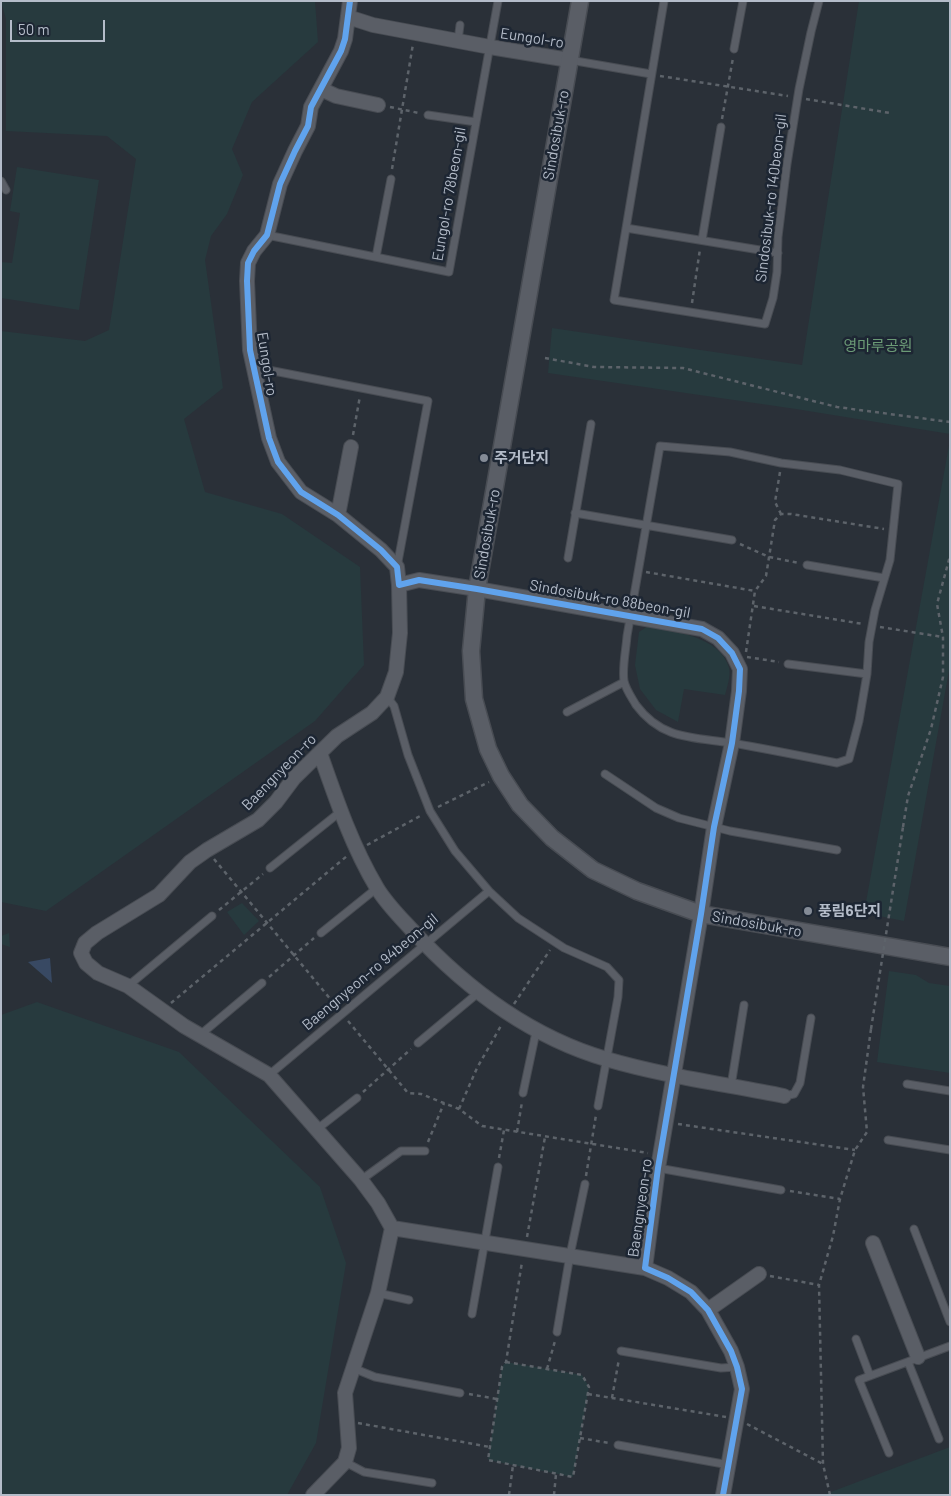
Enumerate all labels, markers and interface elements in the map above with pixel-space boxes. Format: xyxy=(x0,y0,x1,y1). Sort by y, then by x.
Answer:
scale bar xyxy=(12,10,108,42)
text: 50 m xyxy=(18,20,50,38)
street label: Eungol-ro xyxy=(499,24,565,52)
street label: Sindosibuk-ro xyxy=(539,89,573,181)
street label: Sindosibuk-ro 140beon-gil xyxy=(752,113,790,283)
street label: Eungol-ro 78beon-gil xyxy=(428,126,470,262)
street label: Eungol-ro xyxy=(253,331,281,397)
park label: 영마루공원 xyxy=(844,337,912,355)
place label: 주거단지 xyxy=(494,449,549,467)
marker: 주거단지 xyxy=(478,452,490,464)
street label: Sindosibuk-ro xyxy=(470,488,504,580)
street label: Sindosibuk-ro 88beon-gil xyxy=(528,576,692,622)
street label: Baengnyeon-ro xyxy=(238,730,320,814)
place label: 풍림6단지 xyxy=(818,902,881,920)
marker: 풍림6단지 xyxy=(802,905,814,917)
street label: Sindosibuk-ro xyxy=(711,907,803,941)
street label: Baengnyeon-ro 94beon-gil xyxy=(298,910,442,1034)
street label: Baengnyeon-ro xyxy=(624,1158,656,1258)

